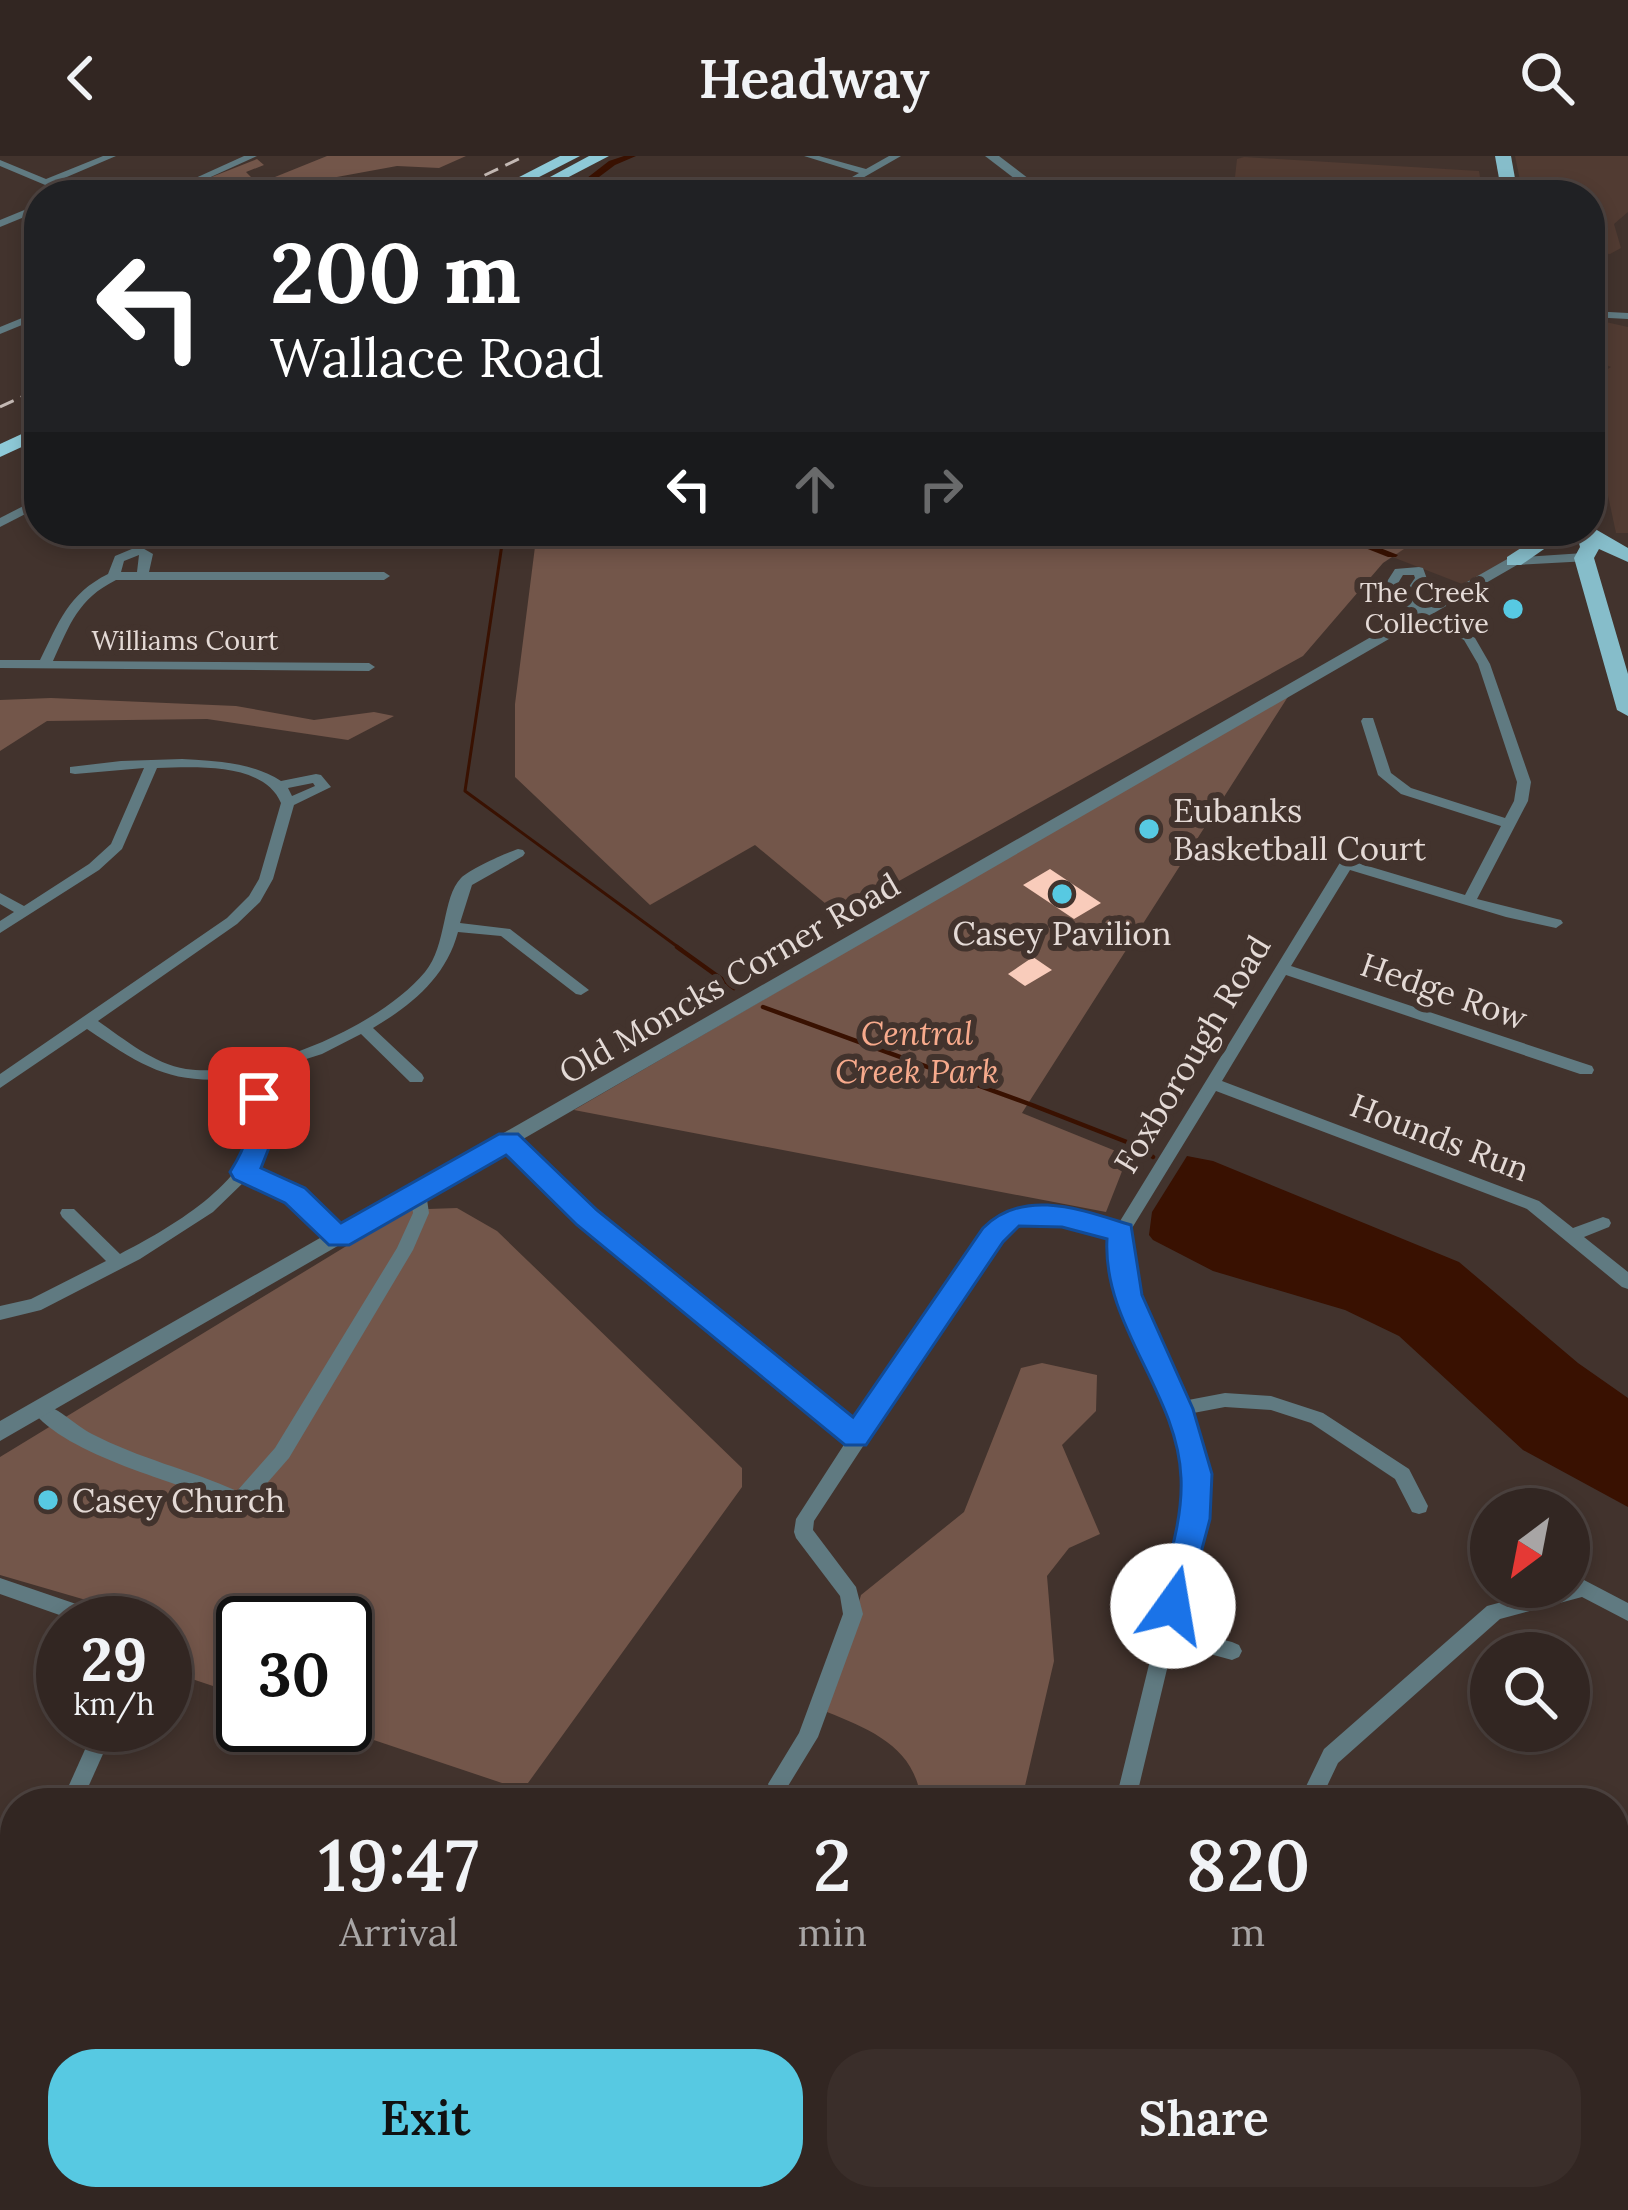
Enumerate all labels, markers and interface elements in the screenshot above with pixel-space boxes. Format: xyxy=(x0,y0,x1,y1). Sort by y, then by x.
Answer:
text: Headway xyxy=(699,44,929,113)
icon: back xyxy=(48,45,114,111)
icon: search xyxy=(1514,45,1580,111)
text: 200 m xyxy=(270,218,521,326)
icon: left xyxy=(72,228,228,384)
text: Wallace Road xyxy=(270,323,604,392)
icon: left xyxy=(656,456,722,522)
icon: ahead xyxy=(782,456,848,522)
icon: right xyxy=(908,456,974,522)
place label: The Creek Collective xyxy=(1360,575,1489,640)
marker: The Creek Collective xyxy=(1500,596,1526,622)
street label: Williams Court xyxy=(91,623,279,657)
place label: Eubanks Basketball Court xyxy=(1173,789,1426,869)
marker: Eubanks Basketball Court xyxy=(1136,816,1162,842)
street label: Old Moncks Corner Road xyxy=(551,863,907,1093)
marker: Casey Pavilion xyxy=(1049,881,1075,907)
place label: Casey Pavilion xyxy=(952,912,1172,954)
street label: Foxborough Road xyxy=(1105,928,1279,1180)
street label: Hedge Row xyxy=(1355,943,1533,1039)
park label: Central Creek Park xyxy=(835,1012,999,1092)
pin xyxy=(208,1047,310,1149)
icon: arrive xyxy=(226,1065,292,1131)
street label: Hounds Run xyxy=(1345,1084,1535,1190)
place label: Casey Church xyxy=(72,1479,285,1521)
marker: Casey Church xyxy=(35,1487,61,1513)
north arrow xyxy=(1470,1488,1590,1608)
map controls xyxy=(1470,1488,1590,1752)
position arrow xyxy=(1110,1543,1236,1669)
speed limit sign: 30 xyxy=(216,1596,372,1752)
text: 29 xyxy=(81,1621,147,1697)
button: search xyxy=(1470,1632,1590,1752)
text: km/h xyxy=(73,1685,155,1723)
text: 19:47 xyxy=(319,1819,479,1911)
text: 2 xyxy=(813,1819,852,1911)
text: 820 xyxy=(1186,1819,1310,1911)
text: Arrival xyxy=(339,1907,458,1957)
text: min xyxy=(798,1907,867,1957)
text: m xyxy=(1231,1907,1265,1957)
button: Exit xyxy=(48,2049,803,2187)
button: Share xyxy=(827,2049,1581,2187)

